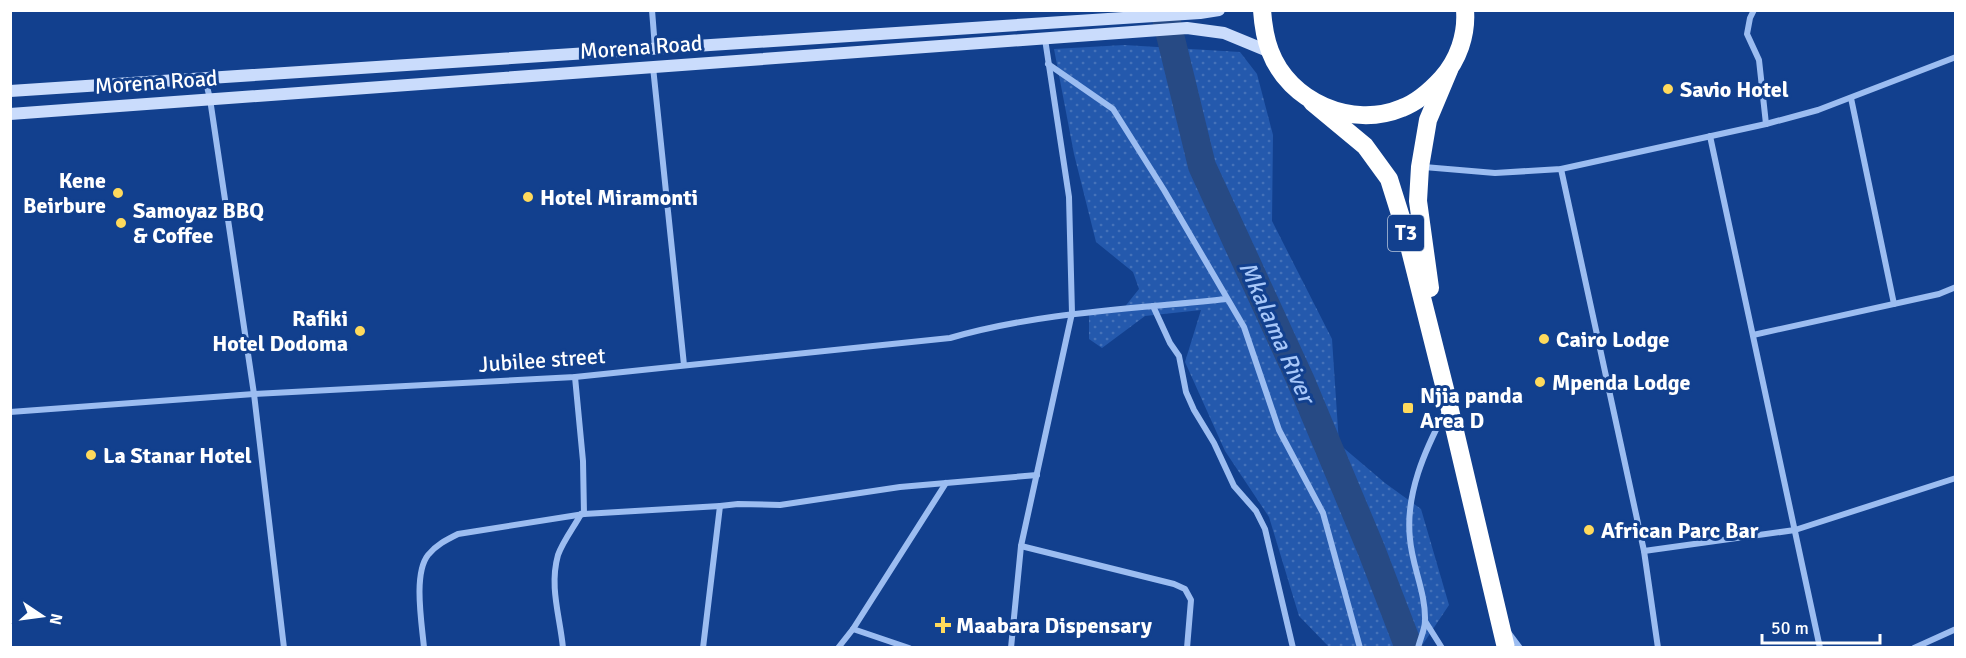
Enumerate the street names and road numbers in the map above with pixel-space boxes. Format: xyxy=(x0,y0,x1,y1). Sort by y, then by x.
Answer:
street label: Morena Road xyxy=(579,29,703,65)
street label: Morena Road xyxy=(94,64,218,100)
road number: T3 xyxy=(1388,215,1424,251)
street label: Jubilee street xyxy=(478,342,607,378)

